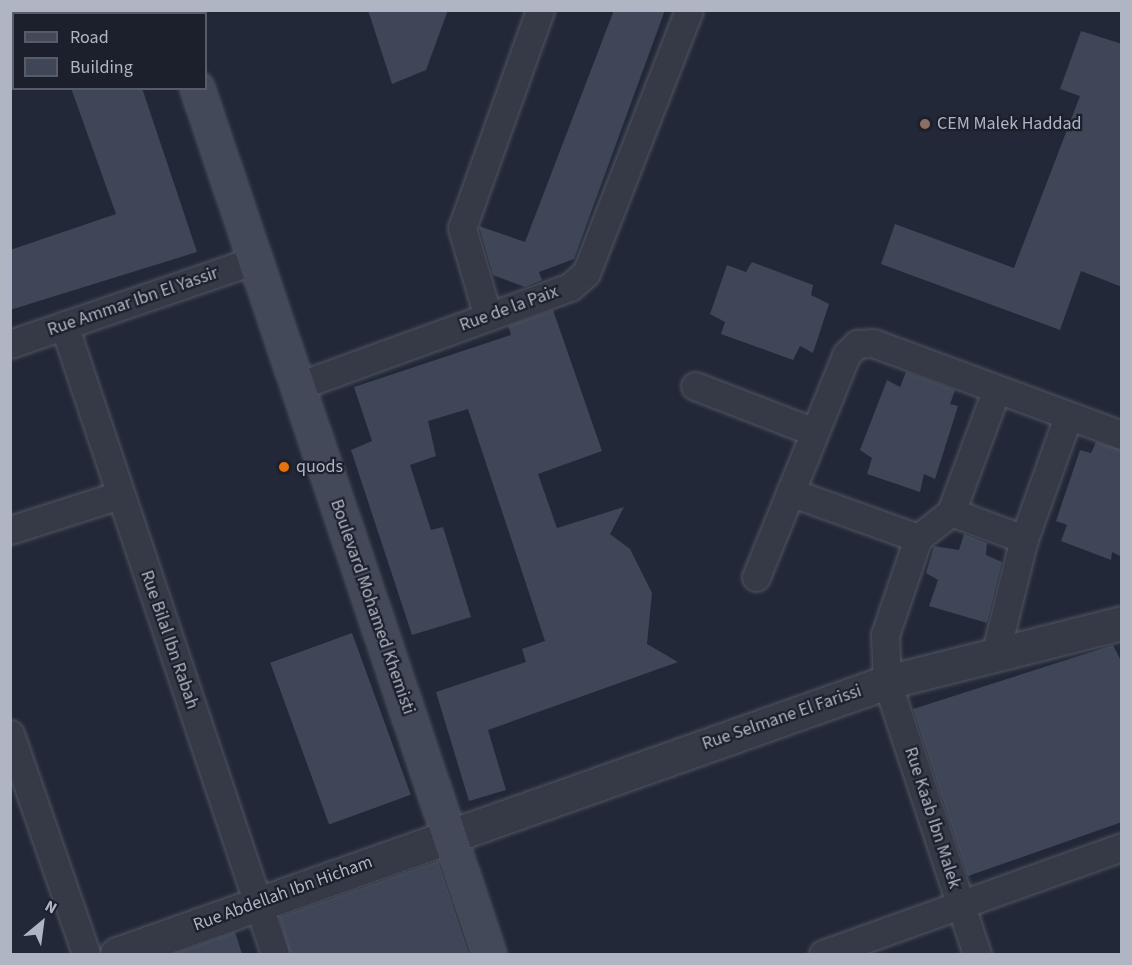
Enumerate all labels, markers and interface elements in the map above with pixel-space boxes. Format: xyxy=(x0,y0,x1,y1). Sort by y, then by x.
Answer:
legend xyxy=(12,12,207,90)
text: Road xyxy=(70,25,109,50)
text: Building xyxy=(70,55,133,80)
place label: CEM Malek Haddad xyxy=(937,113,1081,135)
marker: CEM Malek Haddad xyxy=(918,117,932,131)
street label: Rue Ammar Ibn El Yassir xyxy=(45,263,221,341)
street label: Rue de la Paix xyxy=(457,281,561,337)
place label: quods xyxy=(296,456,343,478)
marker: quods xyxy=(277,460,291,474)
street label: Boulevard Mohamed Khemisti xyxy=(325,497,419,717)
street label: Rue Bilal Ibn Rabah xyxy=(135,568,203,712)
street label: Rue Selmane El Farissi xyxy=(699,681,865,755)
street label: Rue Kaab Ibn Malek xyxy=(899,745,965,891)
street label: Rue Abdellah Ibn Hicham xyxy=(190,852,376,936)
north arrow xyxy=(12,893,72,953)
text: N xyxy=(41,895,61,919)

